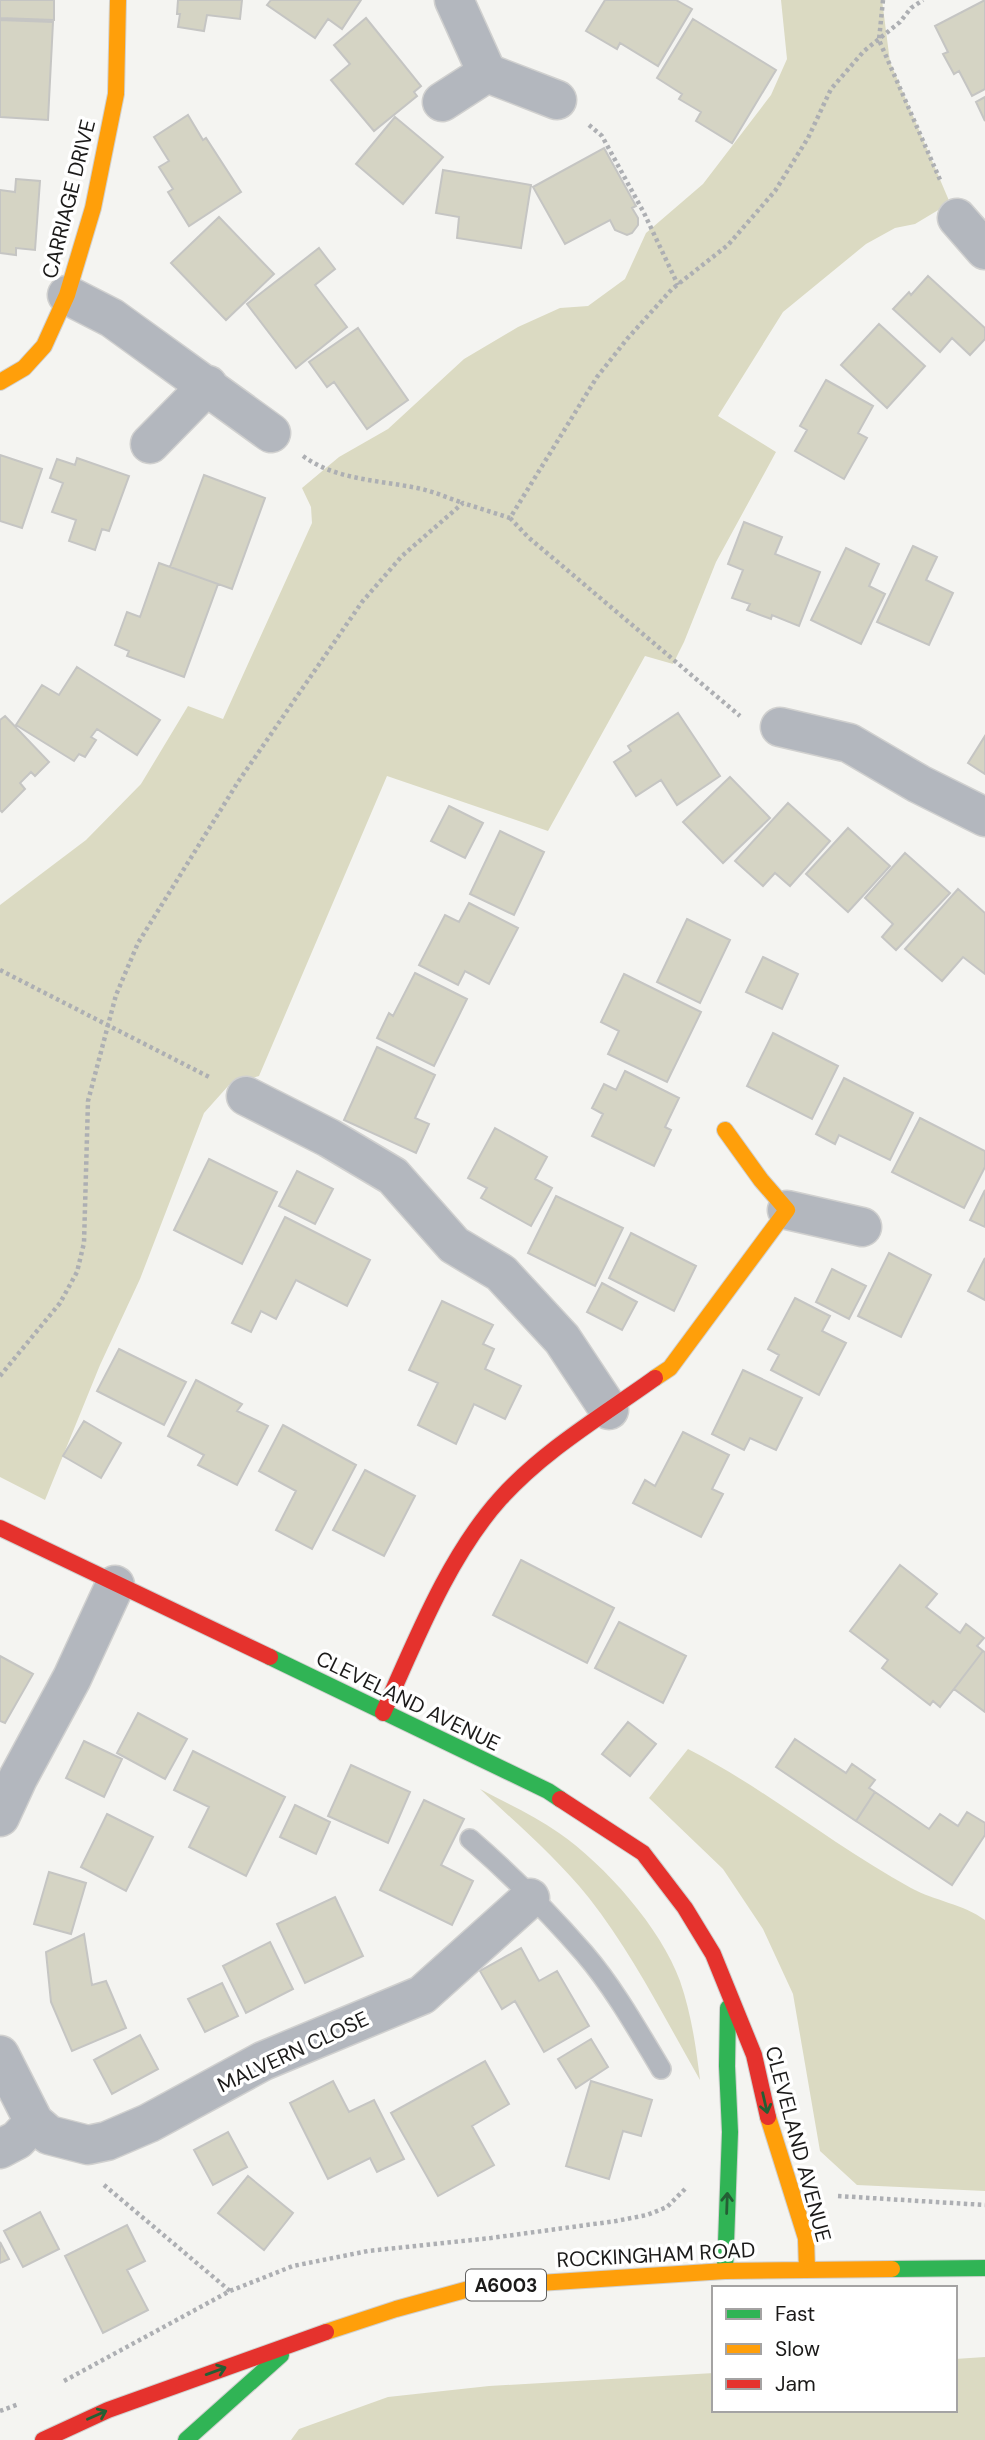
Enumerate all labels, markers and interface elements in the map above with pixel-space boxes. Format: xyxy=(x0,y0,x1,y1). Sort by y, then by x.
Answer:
street label: CARRIAGE DRIVE xyxy=(36,117,102,281)
street label: CLEVELAND AVENUE xyxy=(311,1644,505,1758)
street label: MALVERN CLOSE xyxy=(213,2005,373,2099)
street label: CLEVELAND AVENUE xyxy=(758,2043,838,2245)
one-way arrow xyxy=(759,2091,772,2114)
one-way arrow xyxy=(721,2191,734,2214)
street label: ROCKINGHAM ROAD xyxy=(556,2236,756,2274)
road number: A6003 xyxy=(466,2270,546,2300)
legend xyxy=(712,2286,957,2412)
text: Fast xyxy=(775,2300,815,2328)
text: Slow xyxy=(775,2335,820,2363)
one-way arrow xyxy=(205,2364,227,2376)
text: Jam xyxy=(775,2370,816,2398)
one-way arrow xyxy=(86,2408,107,2421)

